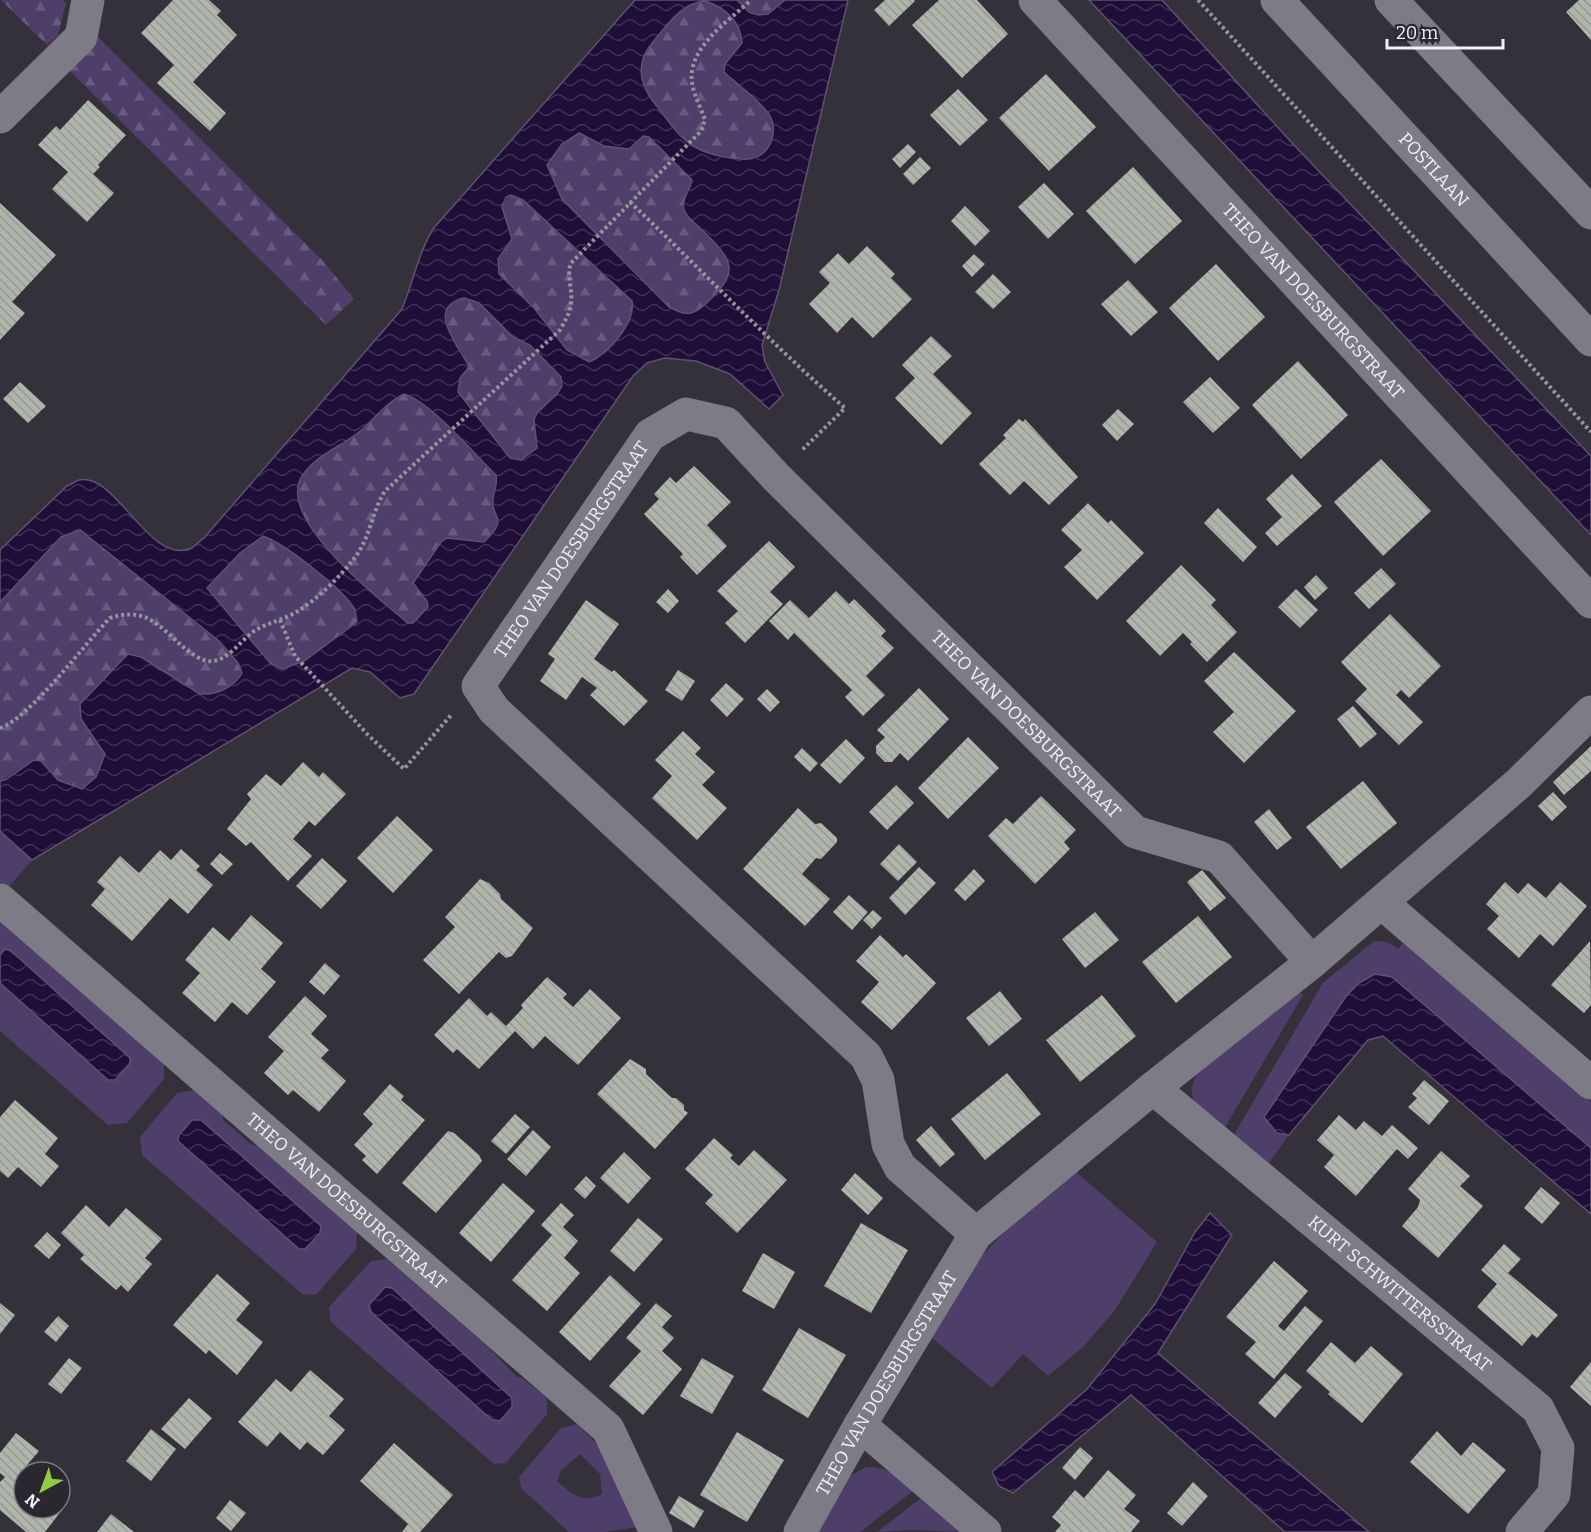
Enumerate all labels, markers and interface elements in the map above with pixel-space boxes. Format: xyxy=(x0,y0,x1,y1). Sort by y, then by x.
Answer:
scale bar xyxy=(1387,12,1502,50)
text: 20 m xyxy=(1396,22,1438,44)
street label: POSTLAAN xyxy=(1394,128,1473,211)
street label: THEO VAN DOESBURGSTRAAT xyxy=(1218,199,1409,404)
street label: THEO VAN DOESBURGSTRAAT xyxy=(489,437,654,662)
street label: THEO VAN DOESBURGSTRAAT xyxy=(927,626,1126,823)
street label: THEO VAN DOESBURGSTRAAT xyxy=(242,1108,451,1294)
street label: KURT SCHWITTERSSTRAAT xyxy=(1303,1211,1496,1377)
street label: THEO VAN DOESBURGSTRAAT xyxy=(811,1267,962,1500)
north arrow xyxy=(12,1460,72,1520)
text: N xyxy=(22,1490,43,1512)

